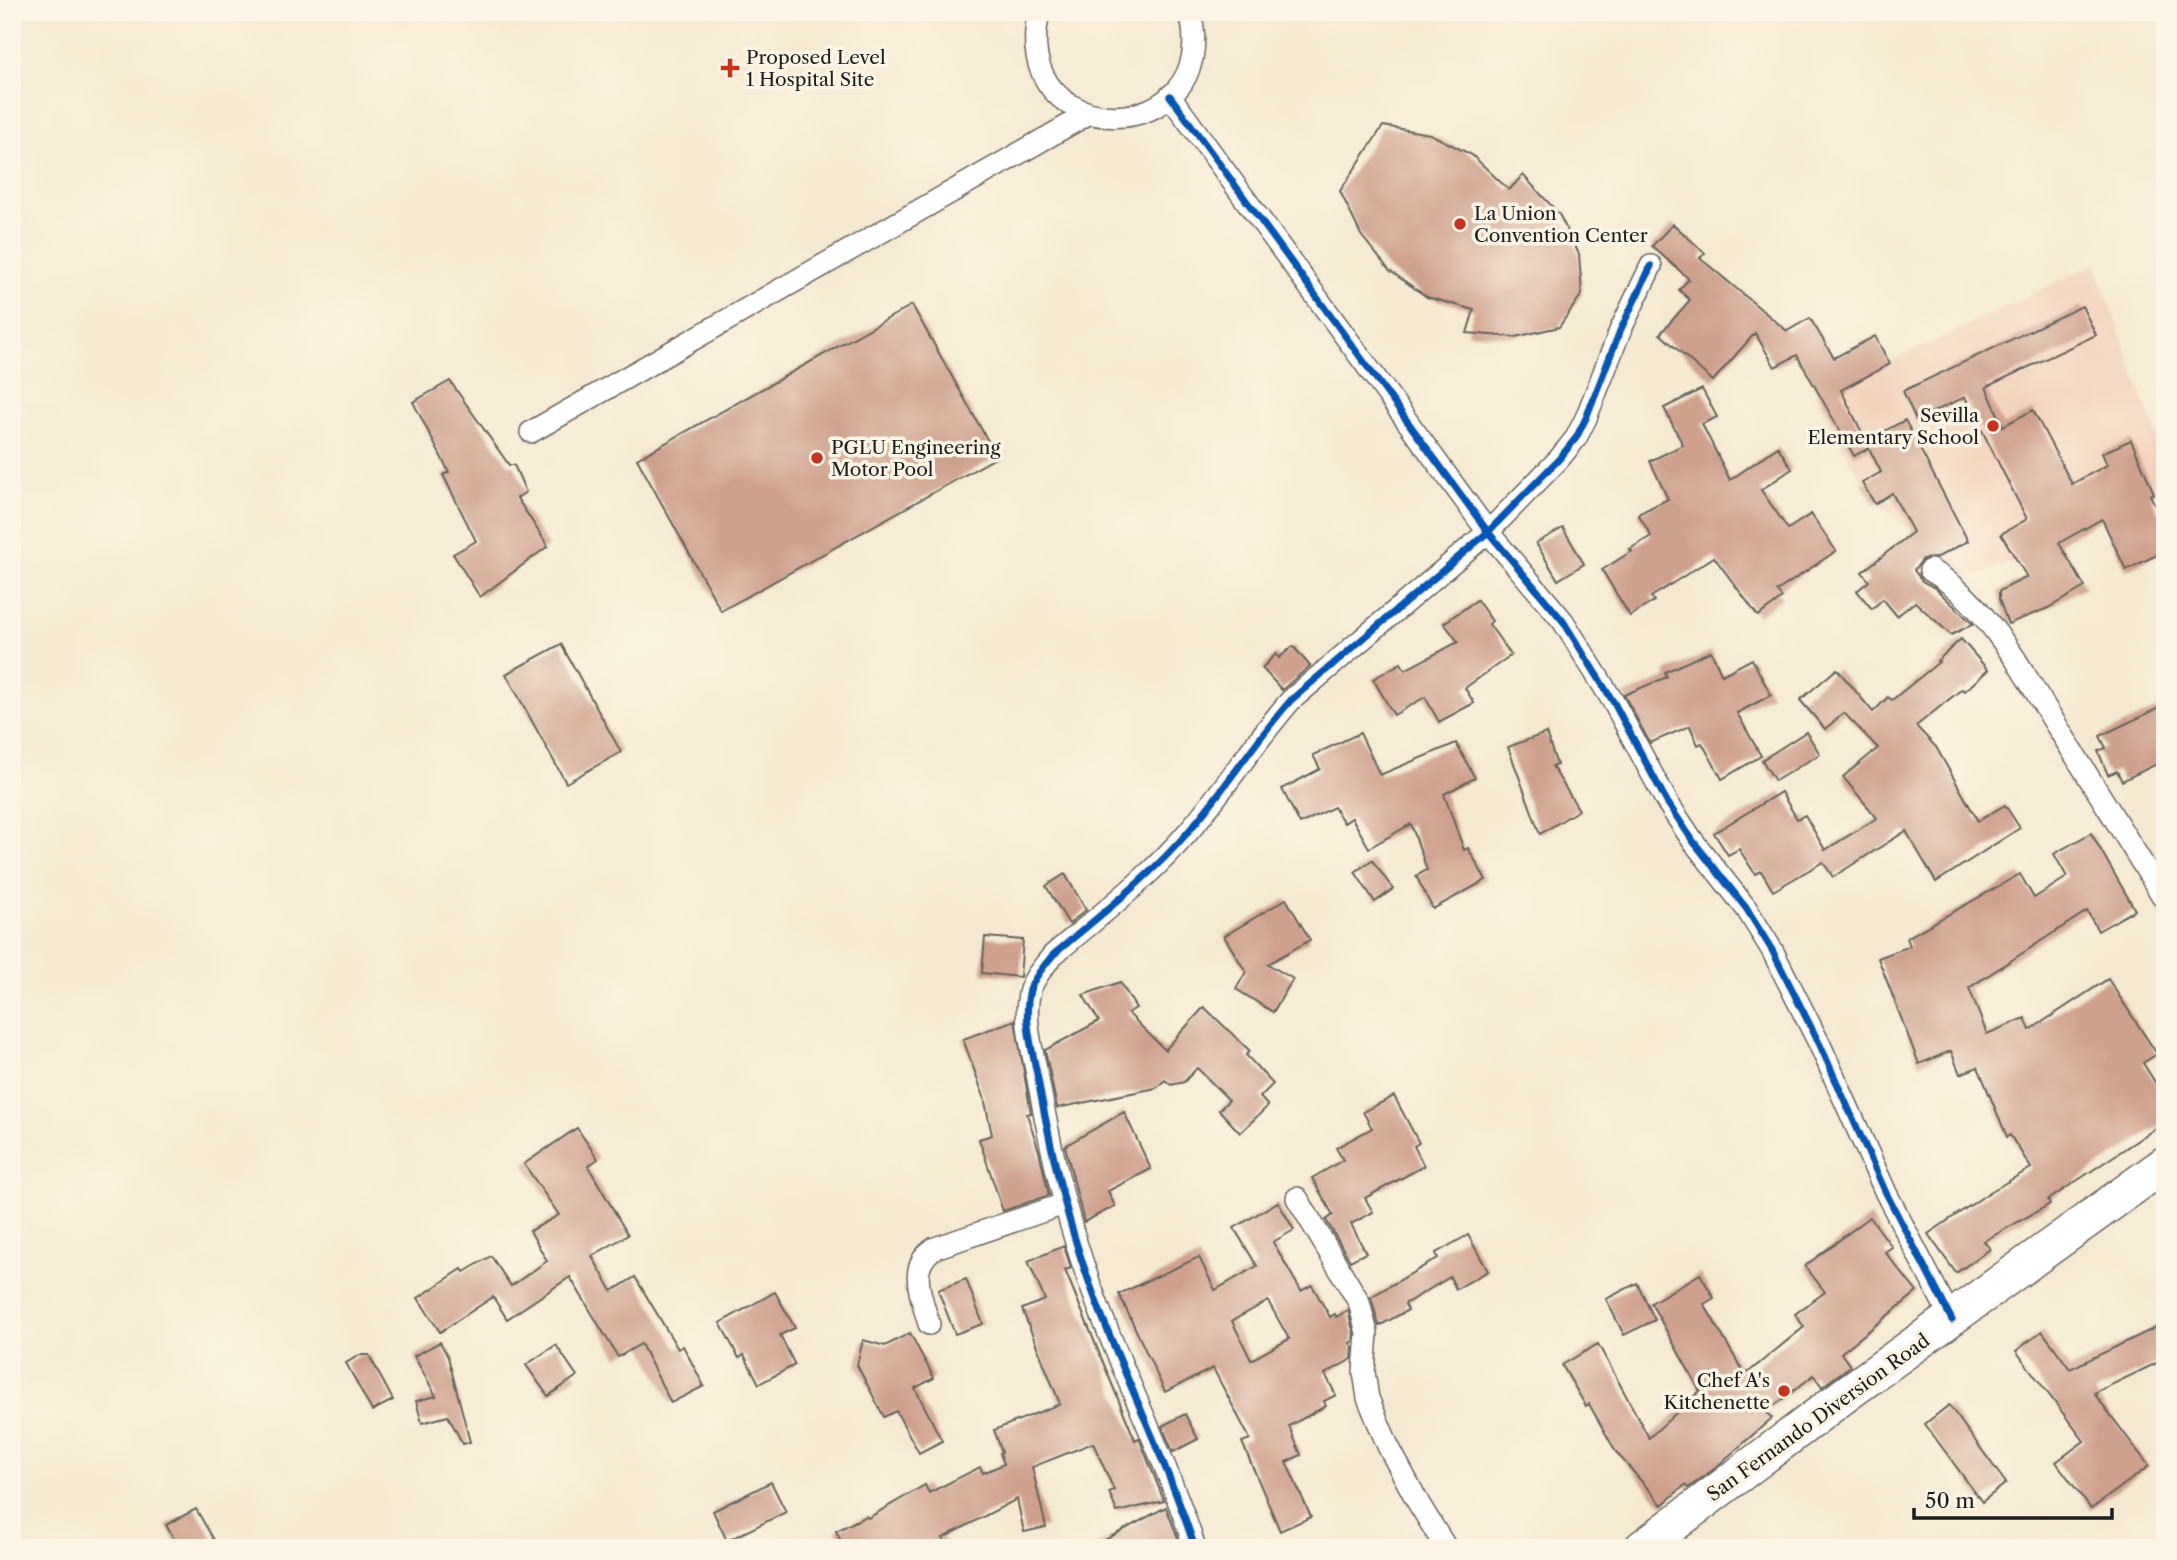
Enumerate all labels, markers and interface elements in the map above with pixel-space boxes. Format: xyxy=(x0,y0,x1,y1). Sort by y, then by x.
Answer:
place label: Proposed Level 1 Hospital Site xyxy=(746,46,886,91)
marker: Proposed Level 1 Hospital Site xyxy=(720,58,740,78)
place label: La Union Convention Center xyxy=(1474,202,1648,247)
marker: La Union Convention Center xyxy=(1452,216,1468,232)
place label: Sevilla Elementary School xyxy=(1807,404,1979,449)
marker: Sevilla Elementary School xyxy=(1985,418,2001,434)
place label: PGLU Engineering Motor Pool xyxy=(831,436,1002,481)
marker: PGLU Engineering Motor Pool xyxy=(809,450,825,466)
street label: San Fernando Diversion Road xyxy=(1702,1329,1934,1506)
place label: Chef A's Kitchenette xyxy=(1664,1369,1770,1414)
marker: Chef A's Kitchenette xyxy=(1776,1383,1792,1399)
scale bar xyxy=(1914,1476,2112,1520)
text: 50 m xyxy=(1925,1488,1975,1513)

